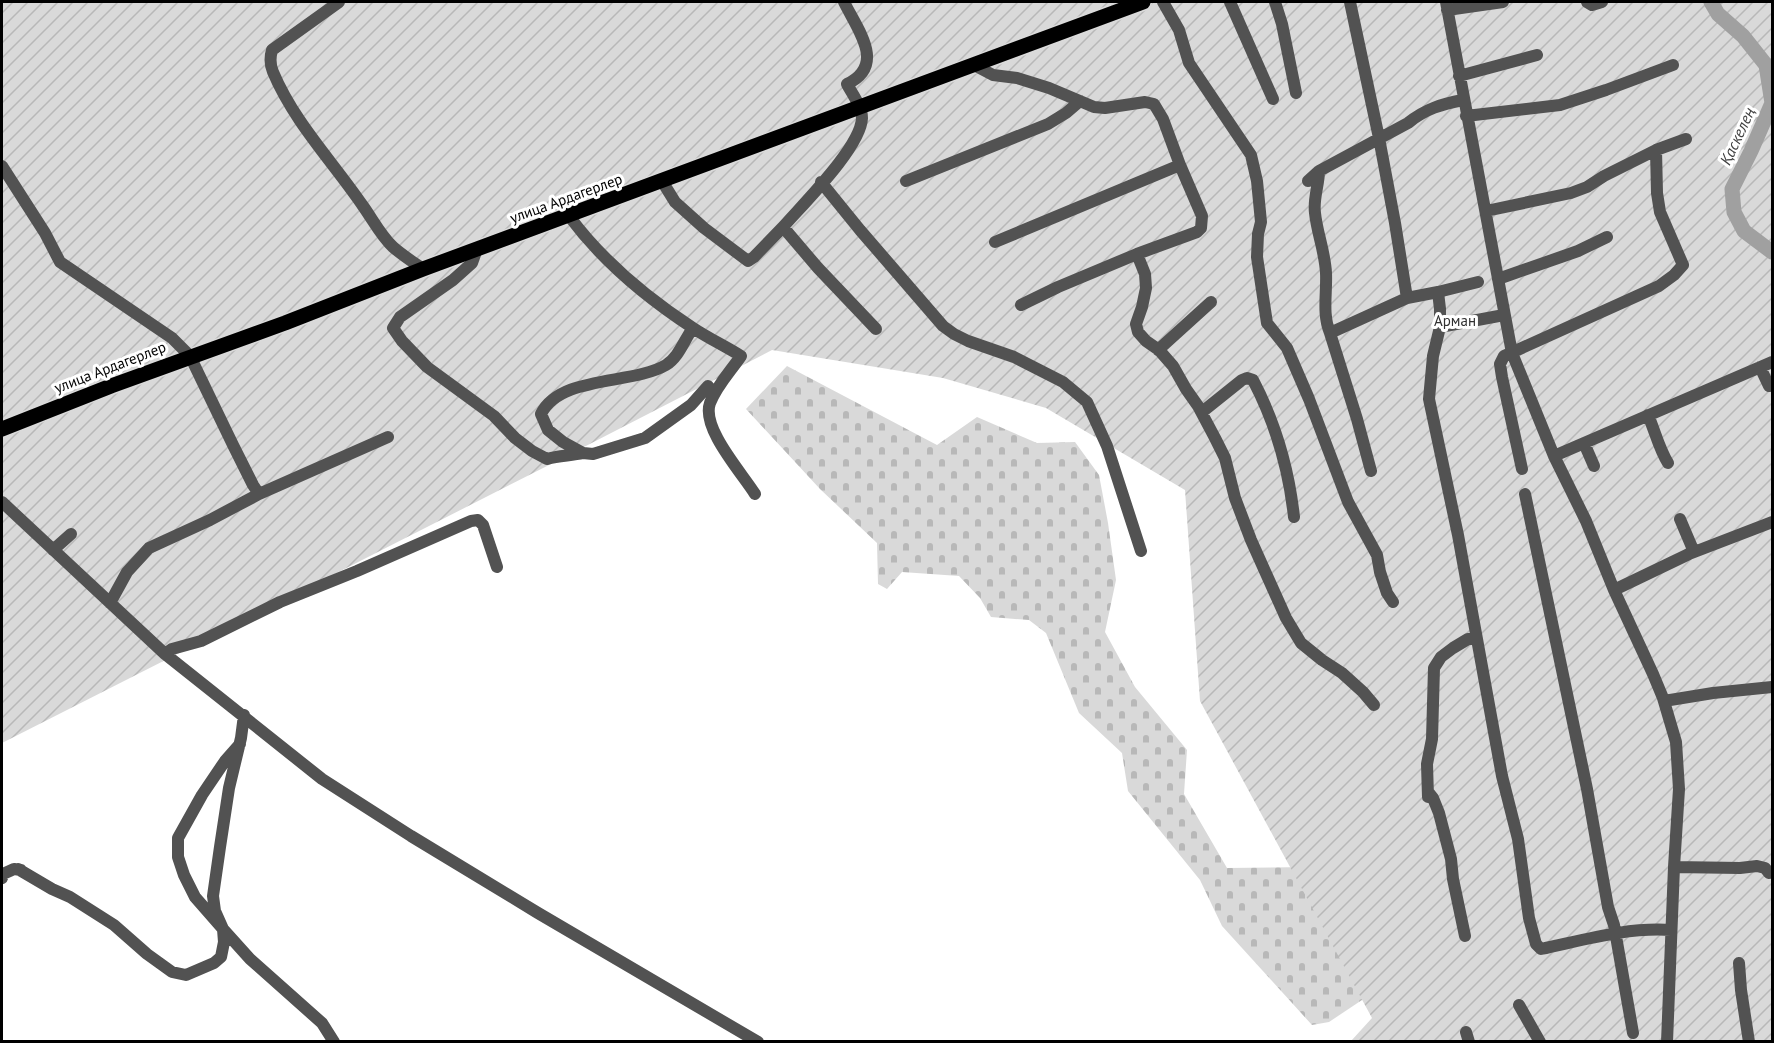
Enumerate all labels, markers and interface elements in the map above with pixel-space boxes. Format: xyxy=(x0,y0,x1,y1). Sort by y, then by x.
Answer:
water label: Қаскелең xyxy=(1715,103,1759,168)
street label: улица Ардагерлер xyxy=(507,169,625,227)
park label: Арман xyxy=(1434,311,1476,330)
street label: улица Ардагерлер xyxy=(51,337,169,397)

